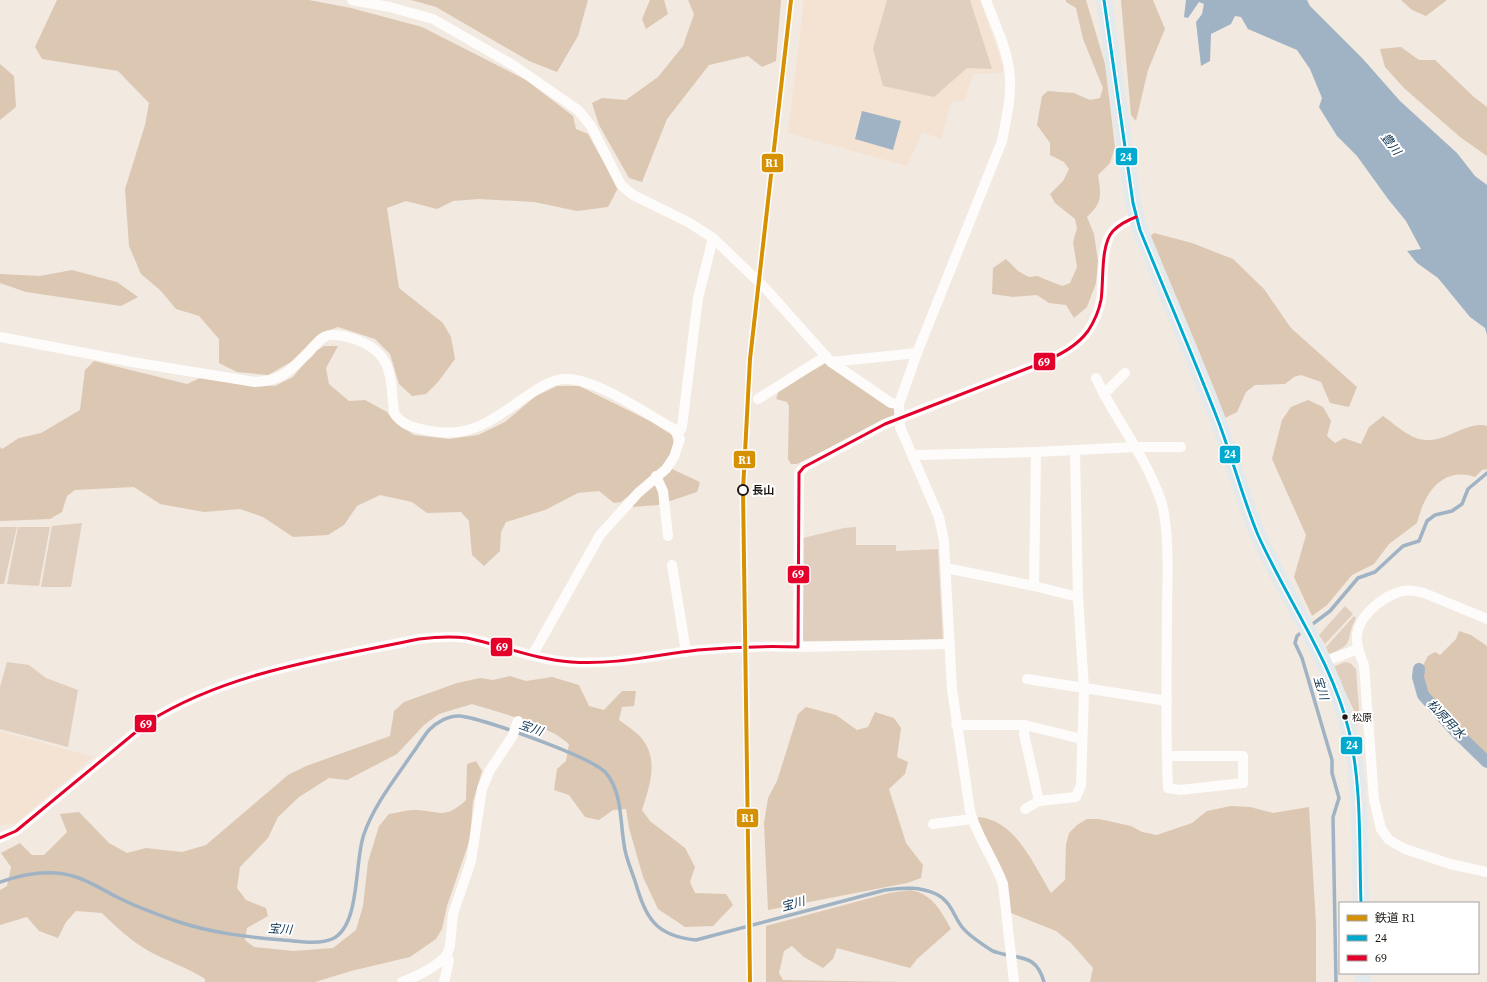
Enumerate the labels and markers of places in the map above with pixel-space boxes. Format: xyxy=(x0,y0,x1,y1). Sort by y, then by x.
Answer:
place label: 長山 xyxy=(752,483,774,498)
marker: 長山 xyxy=(737,484,749,496)
place label: 松原 xyxy=(1352,711,1372,724)
marker: 松原 xyxy=(1340,712,1350,722)

